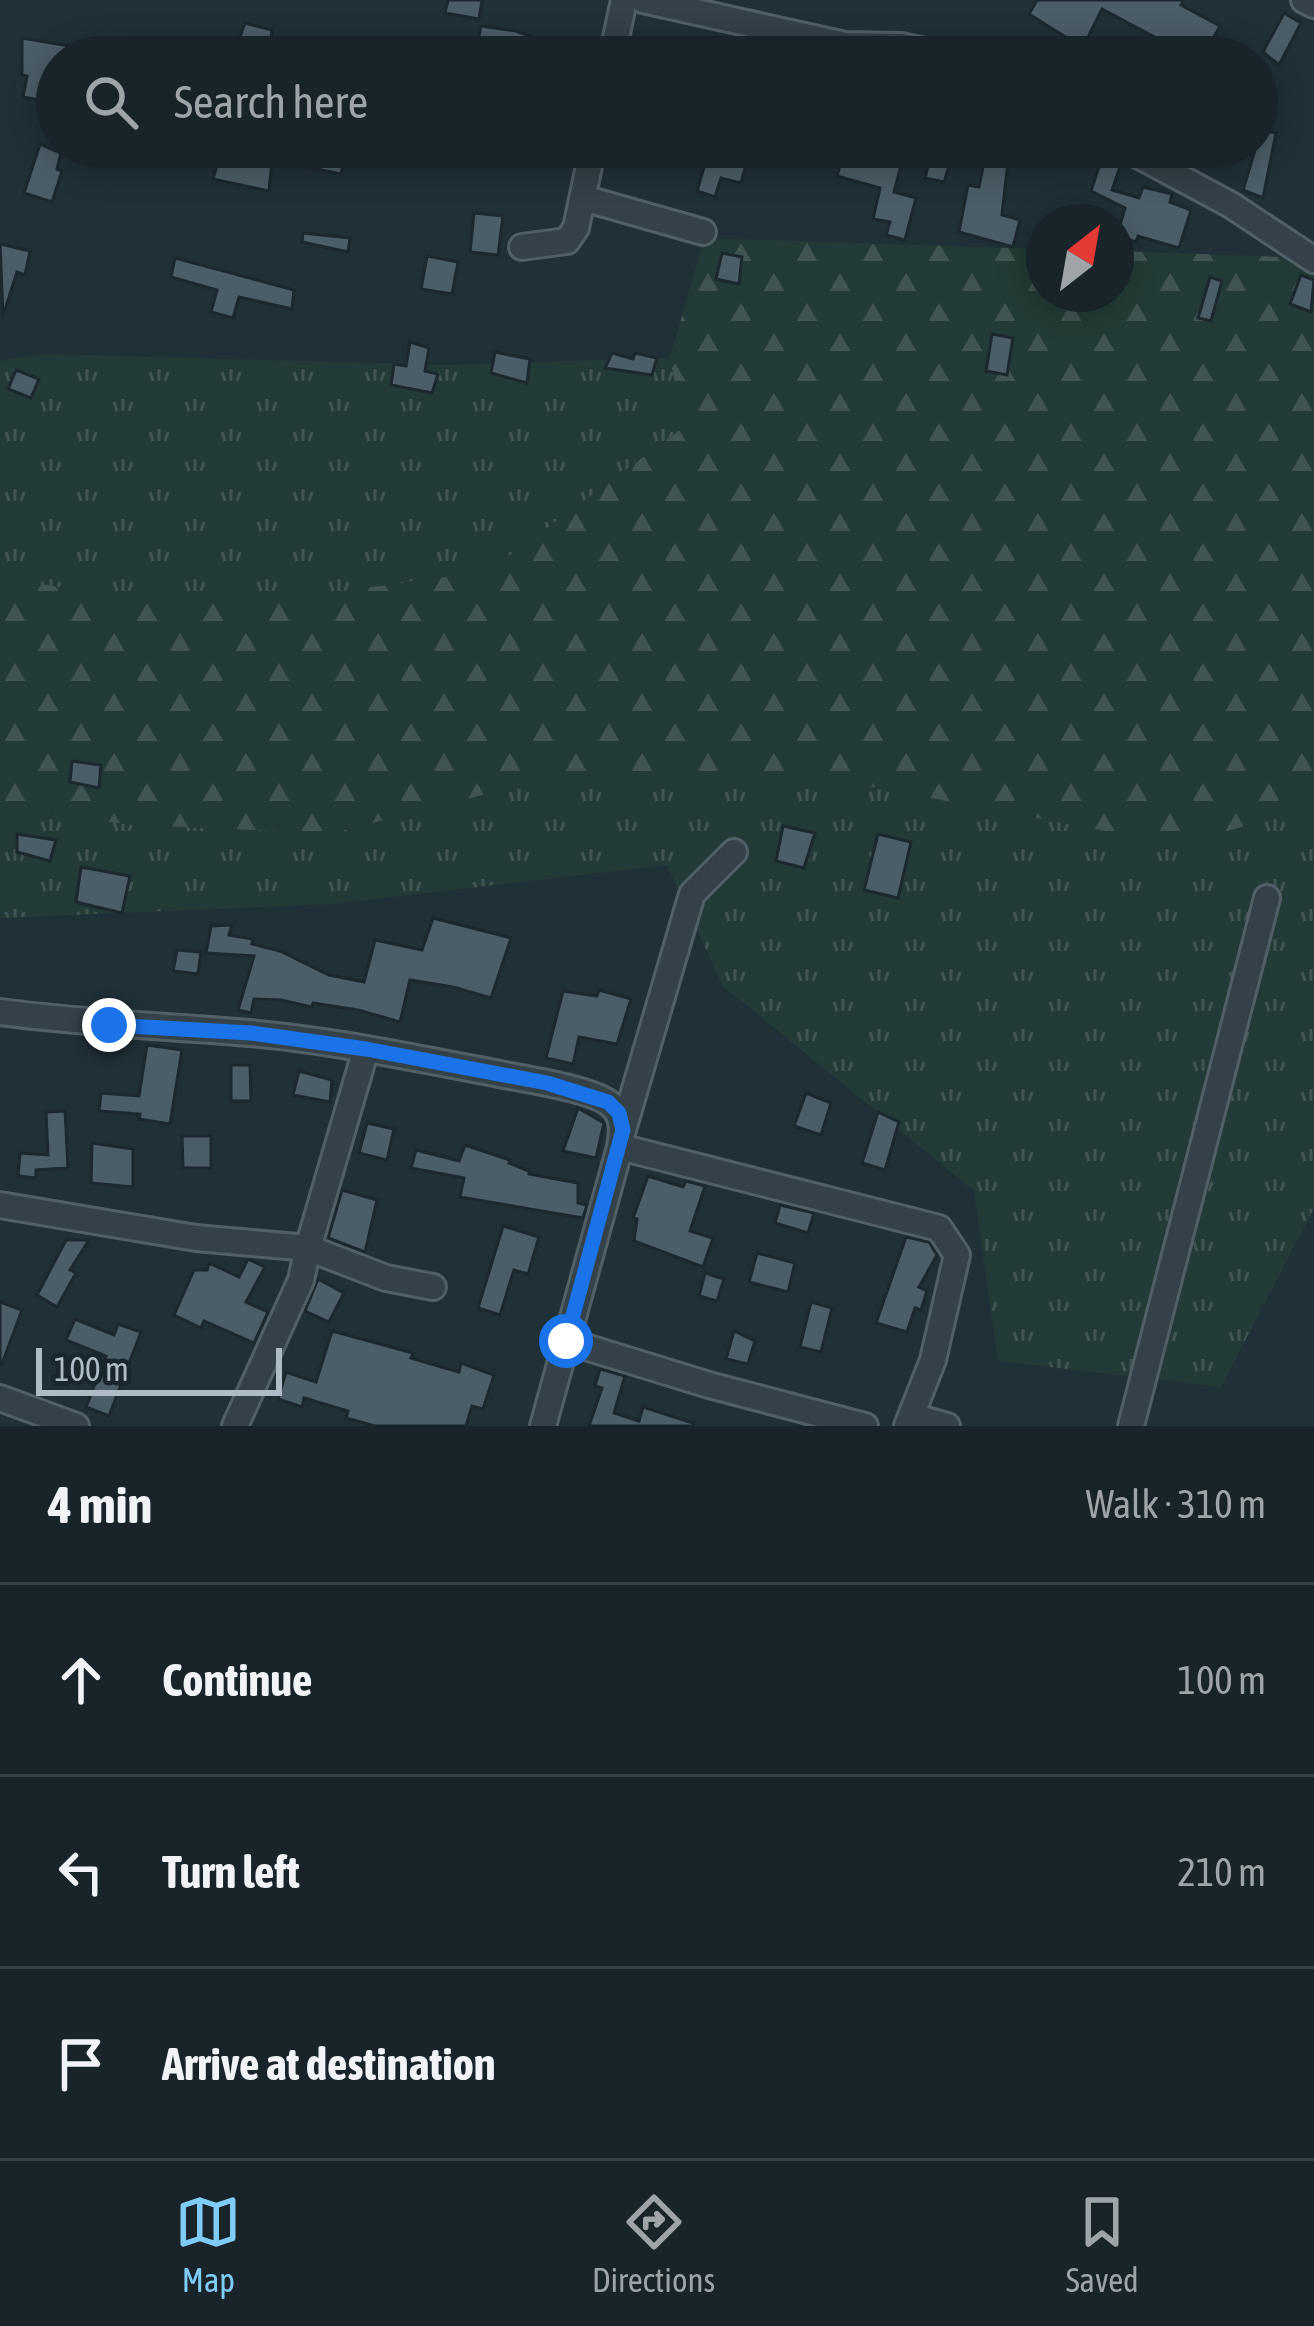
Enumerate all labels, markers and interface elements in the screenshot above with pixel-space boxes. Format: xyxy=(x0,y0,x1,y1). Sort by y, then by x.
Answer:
search box xyxy=(36,36,1278,168)
icon: search xyxy=(78,69,144,135)
text: Search here xyxy=(174,76,368,128)
north arrow xyxy=(1026,204,1134,312)
route end xyxy=(82,998,136,1052)
route start xyxy=(539,1314,593,1368)
scale bar xyxy=(36,1342,282,1395)
text: 100 m xyxy=(54,1350,129,1388)
text: 4 min xyxy=(48,1475,152,1534)
text: Walk · 310 m xyxy=(1086,1482,1266,1526)
icon: ahead xyxy=(48,1647,114,1713)
text: Continue xyxy=(162,1654,313,1706)
text: 100 m xyxy=(1178,1658,1266,1702)
icon: left xyxy=(48,1839,114,1905)
text: Turn left xyxy=(162,1846,300,1898)
text: 210 m xyxy=(1178,1850,1266,1894)
icon: arrive xyxy=(48,2031,114,2097)
text: Arrive at destination xyxy=(162,2038,496,2090)
tab: Map xyxy=(175,2189,241,2299)
tab: Directions xyxy=(592,2189,715,2299)
tab: Saved xyxy=(1066,2189,1139,2299)

